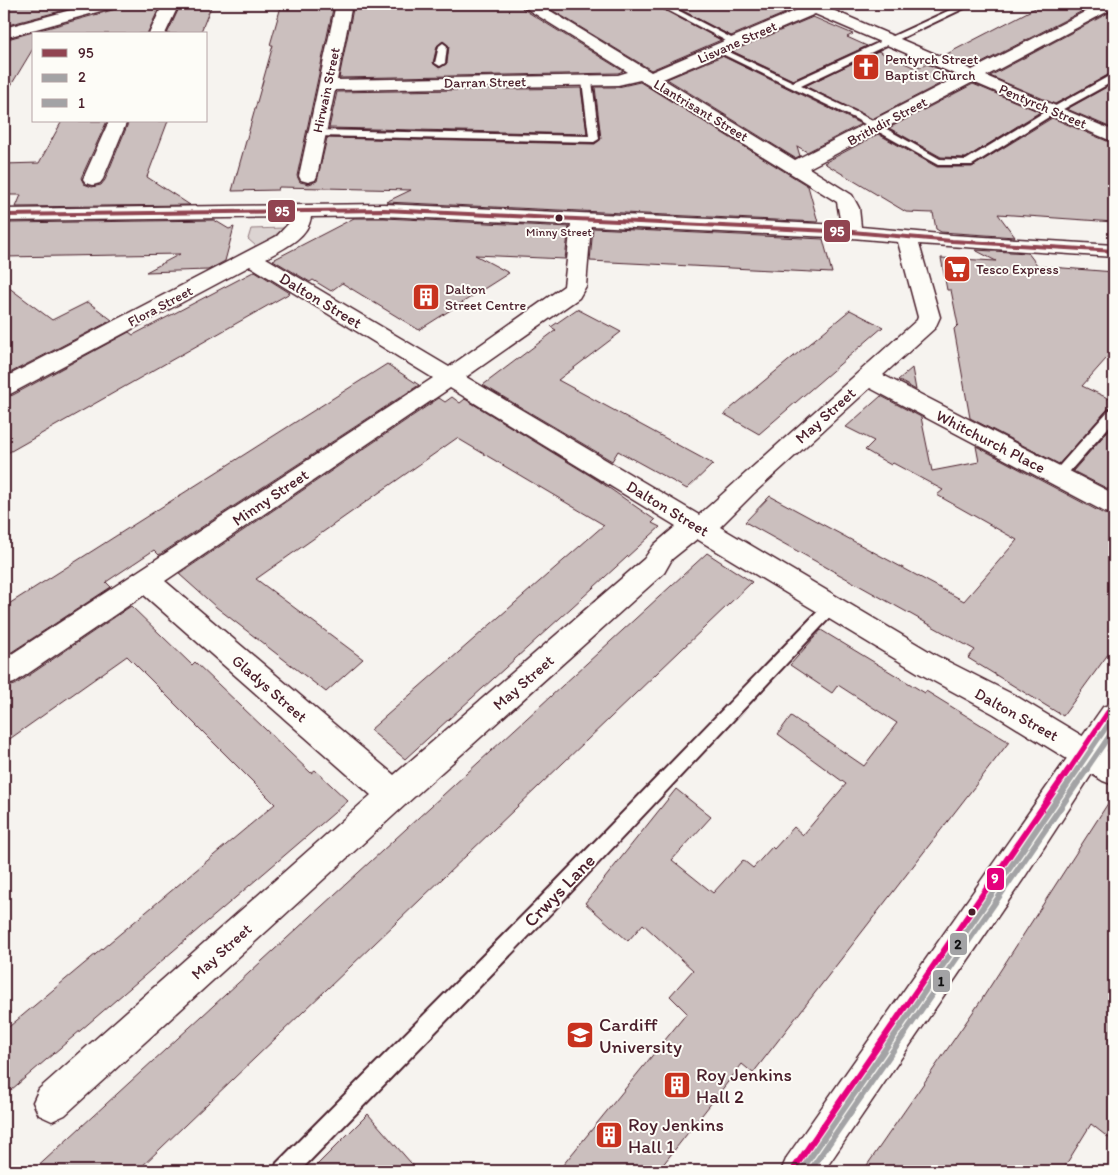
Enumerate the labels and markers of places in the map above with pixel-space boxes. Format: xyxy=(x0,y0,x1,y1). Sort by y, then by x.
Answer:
place label: Pentyrch Street Baptist Church xyxy=(885,51,979,84)
church icon: Pentyrch Street Baptist Church xyxy=(851,52,881,82)
marker: Minny Street xyxy=(554,213,564,223)
place label: Minny Street xyxy=(526,225,592,239)
supermarket icon: Tesco Express xyxy=(942,254,972,284)
place label: Tesco Express xyxy=(976,261,1059,278)
place label: Dalton Street Centre xyxy=(445,281,527,314)
building icon: Dalton Street Centre xyxy=(411,282,441,312)
unlabelled marker xyxy=(967,907,977,917)
place label: Cardiff University xyxy=(599,1013,682,1058)
school or university icon: Cardiff University xyxy=(565,1020,595,1050)
place label: Roy Jenkins Hall 2 xyxy=(696,1063,792,1108)
building icon: Roy Jenkins Hall 2 xyxy=(662,1070,692,1100)
place label: Roy Jenkins Hall 1 xyxy=(628,1113,724,1158)
building icon: Roy Jenkins Hall 1 xyxy=(594,1120,624,1150)

